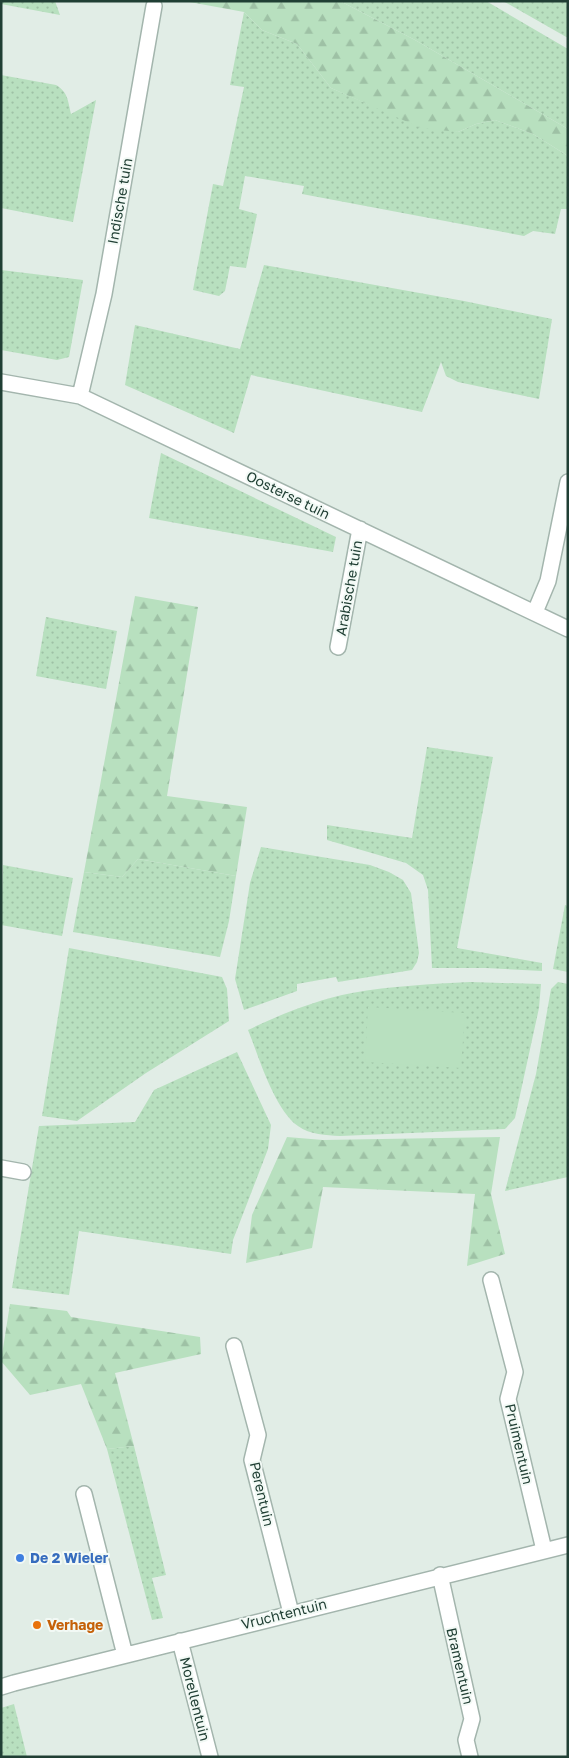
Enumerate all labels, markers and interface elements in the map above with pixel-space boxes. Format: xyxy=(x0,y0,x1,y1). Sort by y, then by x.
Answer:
street label: Indische tuin xyxy=(104,157,135,245)
street label: Oosterse tuin xyxy=(244,467,333,522)
street label: Arabische tuin xyxy=(332,539,365,637)
street label: Pruimentuin xyxy=(502,1402,537,1486)
street label: Perentuin xyxy=(247,1460,278,1528)
place label: De 2 Wieler xyxy=(30,1549,109,1566)
marker: De 2 Wieler xyxy=(14,1552,26,1564)
street label: Vruchtentuin xyxy=(239,1595,328,1632)
place label: Verhage xyxy=(47,1616,103,1633)
marker: Verhage xyxy=(31,1619,43,1631)
street label: Bramentuin xyxy=(443,1626,478,1706)
street label: Morellentuin xyxy=(177,1655,214,1743)

